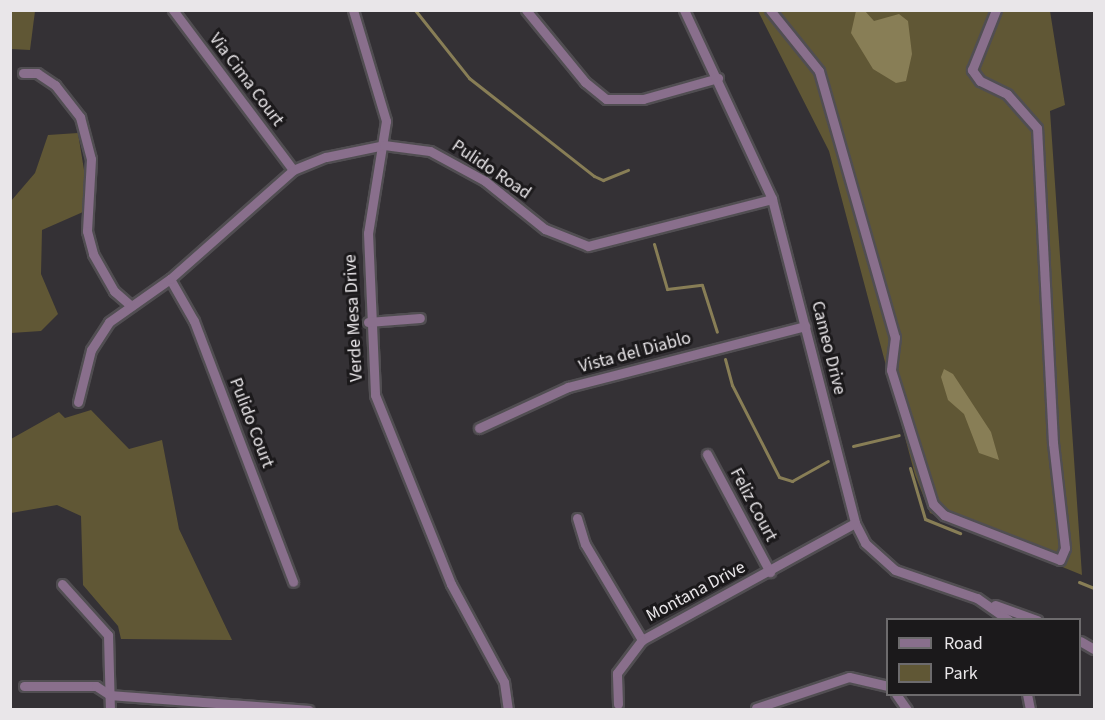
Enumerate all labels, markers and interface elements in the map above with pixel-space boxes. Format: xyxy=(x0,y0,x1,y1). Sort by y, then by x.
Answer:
street label: Via Cima Court xyxy=(204,29,288,131)
street label: Pulido Road xyxy=(447,136,535,204)
street label: Verde Mesa Drive xyxy=(340,254,368,382)
street label: Cameo Drive xyxy=(806,299,850,397)
street label: Vista del Diablo xyxy=(577,328,693,378)
street label: Pulido Court xyxy=(224,375,278,471)
street label: Feliz Court xyxy=(725,465,781,545)
street label: Montana Drive xyxy=(643,557,749,627)
legend xyxy=(886,618,1081,696)
text: Road xyxy=(944,631,983,656)
text: Park xyxy=(944,661,978,686)

